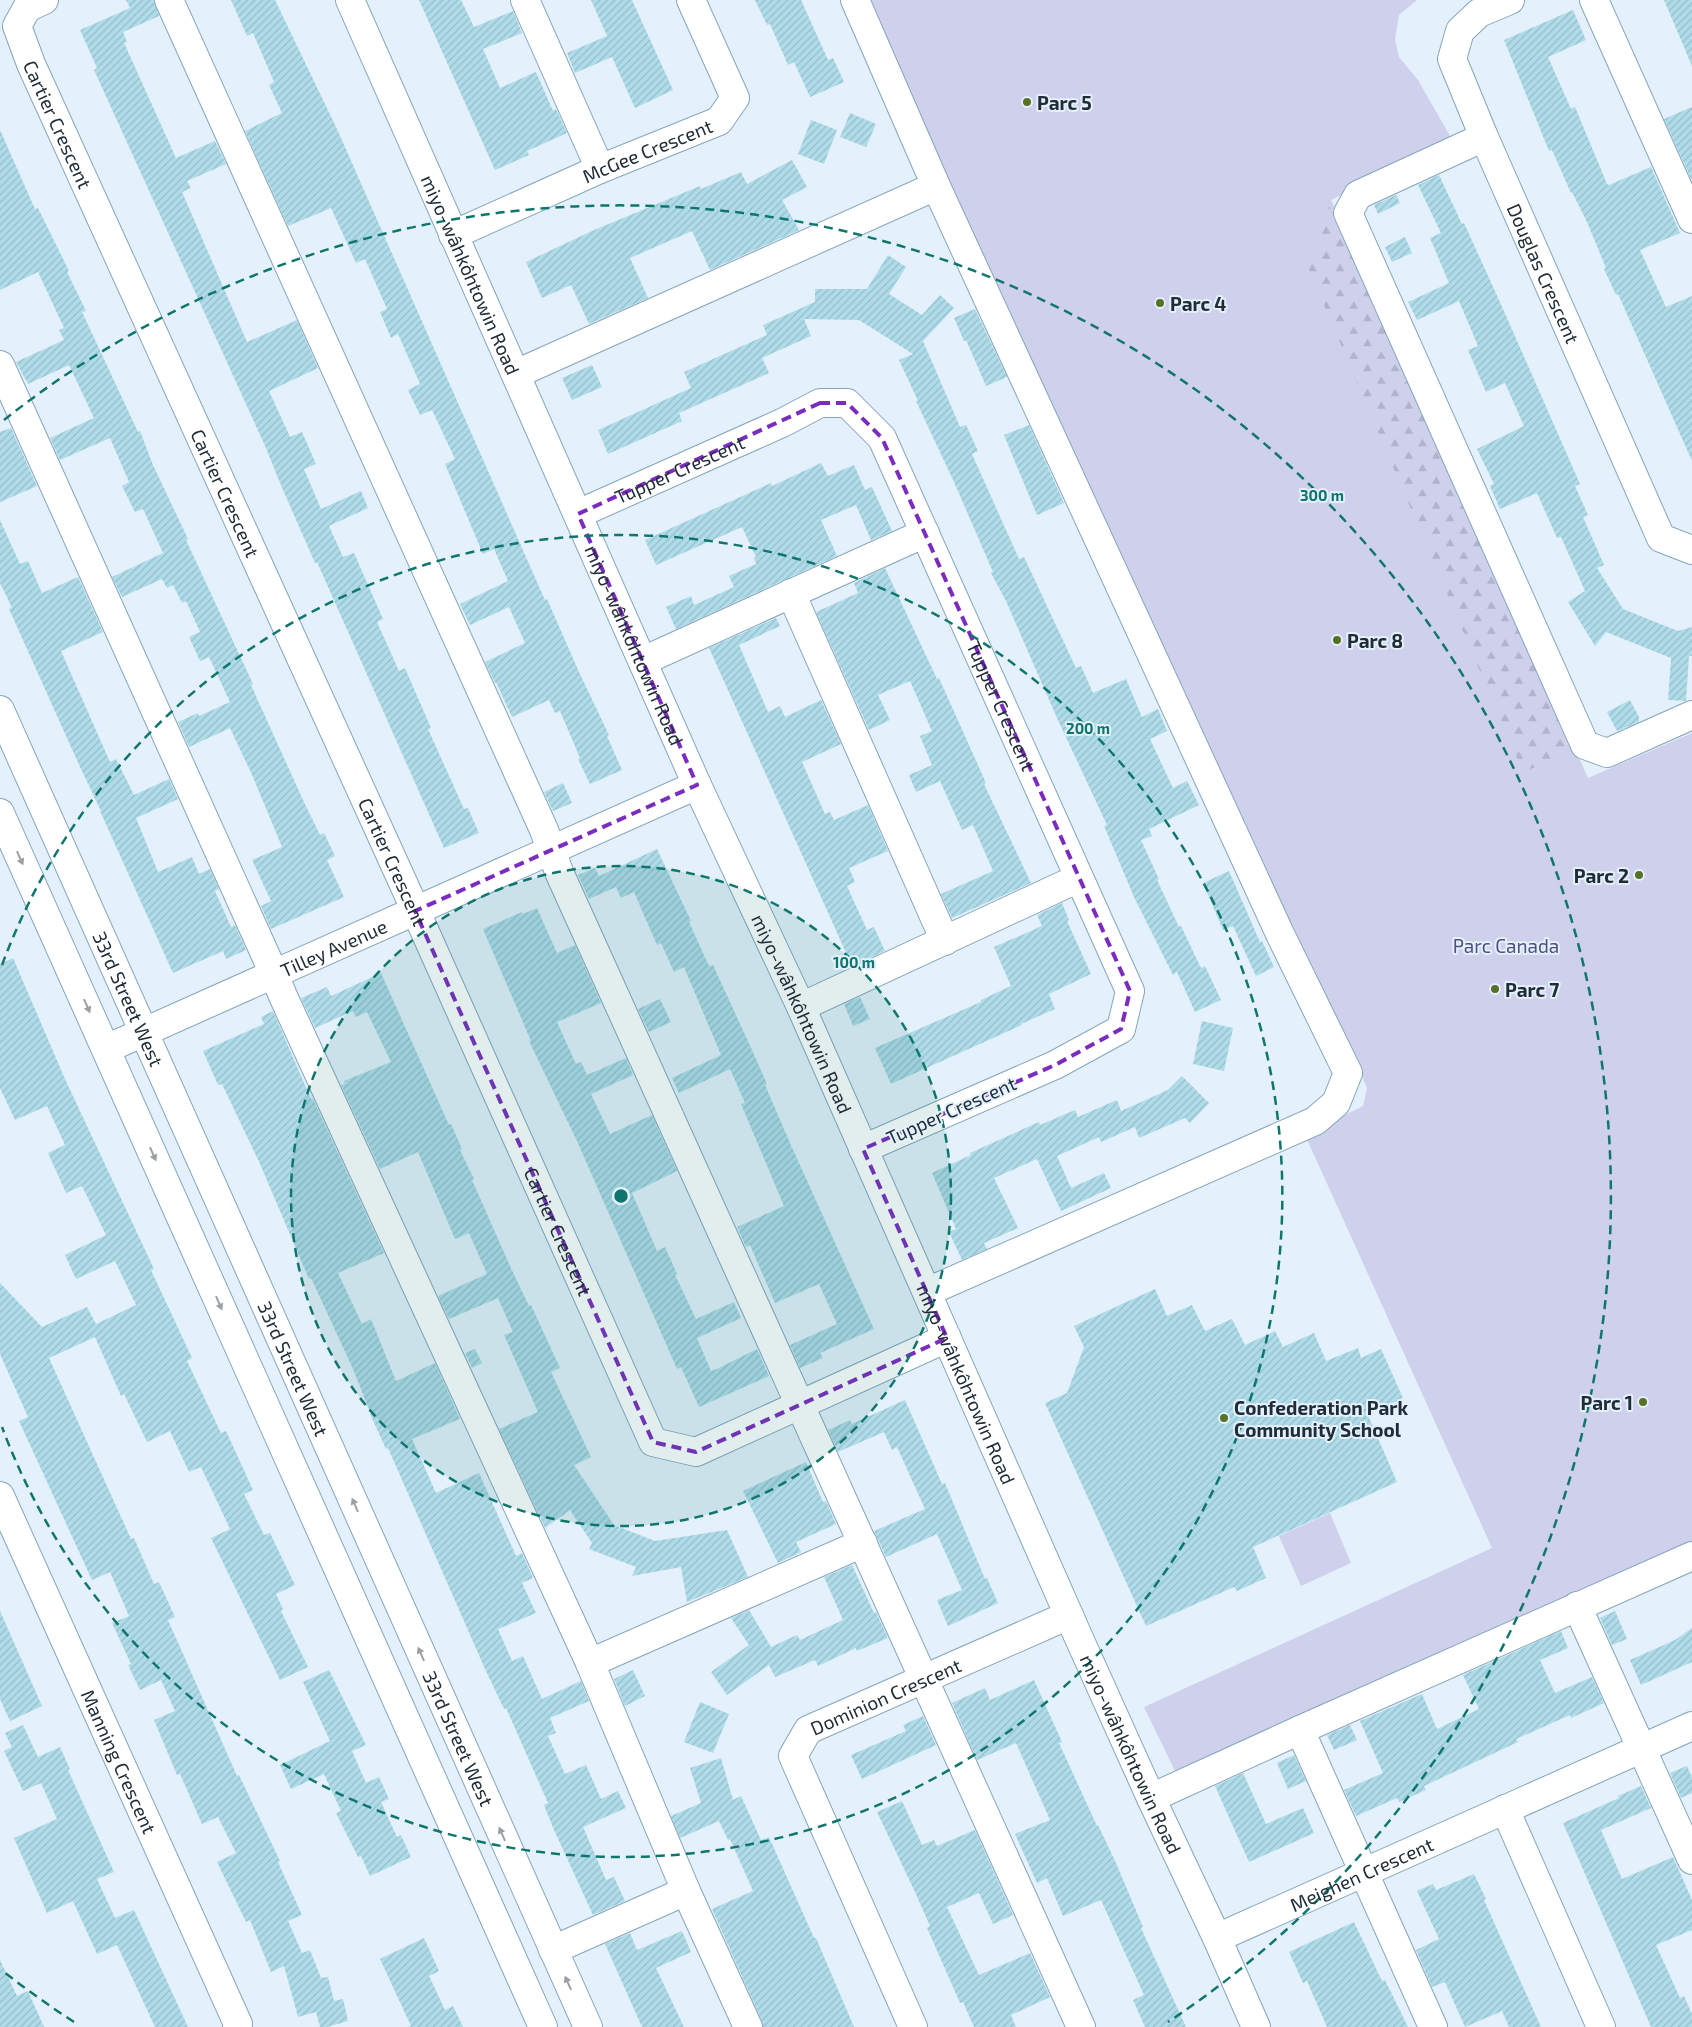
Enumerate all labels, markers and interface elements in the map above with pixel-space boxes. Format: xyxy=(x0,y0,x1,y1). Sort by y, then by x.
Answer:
street label: Cartier Crescent xyxy=(19,56,97,192)
place label: Parc 5 xyxy=(1037,91,1092,114)
marker: Parc 5 xyxy=(1021,96,1033,108)
street label: McGee Crescent xyxy=(579,113,716,187)
street label: miyo-wâhkôhtowin Road xyxy=(417,171,526,378)
street label: Douglas Crescent xyxy=(1503,200,1585,347)
place label: Parc 4 xyxy=(1170,292,1226,315)
marker: Parc 4 xyxy=(1154,297,1166,309)
street label: Cartier Crescent xyxy=(187,425,265,561)
street label: Tupper Crescent xyxy=(611,430,748,508)
text: 300 m xyxy=(1300,486,1344,504)
street label: miyo-wâhkôhtowin Road xyxy=(581,541,689,748)
place label: Parc 8 xyxy=(1347,629,1403,652)
marker: Parc 8 xyxy=(1331,634,1343,646)
street label: Tupper Crescent xyxy=(963,637,1041,774)
text: 200 m xyxy=(1066,719,1110,737)
street label: Cartier Crescent xyxy=(354,794,432,929)
one-way arrow xyxy=(16,851,24,865)
place label: Parc 2 xyxy=(1574,864,1629,887)
marker: Parc 2 xyxy=(1633,869,1645,881)
street label: miyo-wâhkôhtowin Road xyxy=(747,910,858,1117)
street label: Tilley Avenue xyxy=(276,914,390,981)
street label: 33rd Street West xyxy=(89,928,169,1070)
park label: Parc Canada xyxy=(1453,934,1559,957)
text: 100 m xyxy=(833,953,875,971)
place label: Parc 7 xyxy=(1505,978,1559,1001)
marker: Parc 7 xyxy=(1489,983,1501,995)
one-way arrow xyxy=(83,999,91,1013)
street label: Tupper Crescent xyxy=(883,1071,1019,1149)
one-way arrow xyxy=(149,1147,157,1161)
street label: Cartier Crescent xyxy=(520,1164,598,1299)
centre of rings xyxy=(612,1187,630,1205)
street label: miyo-wâhkôhtowin Road xyxy=(913,1280,1021,1487)
one-way arrow xyxy=(216,1296,224,1310)
street label: 33rd Street West xyxy=(254,1297,334,1439)
place label: Parc 1 xyxy=(1581,1391,1633,1414)
place label: Confederation Park Community School xyxy=(1234,1396,1408,1442)
marker: Parc 1 xyxy=(1637,1396,1649,1408)
marker: Confederation Park Community School xyxy=(1218,1412,1230,1424)
one-way arrow xyxy=(351,1498,359,1512)
one-way arrow xyxy=(417,1647,425,1661)
street label: miyo-wâhkôhtowin Road xyxy=(1076,1650,1187,1857)
street label: Dominion Crescent xyxy=(806,1653,964,1739)
street label: 33rd Street West xyxy=(419,1667,499,1809)
street label: Manning Crescent xyxy=(77,1686,162,1837)
one-way arrow xyxy=(497,1827,505,1841)
street label: Meighen Crescent xyxy=(1286,1832,1436,1916)
one-way arrow xyxy=(564,1976,572,1990)

